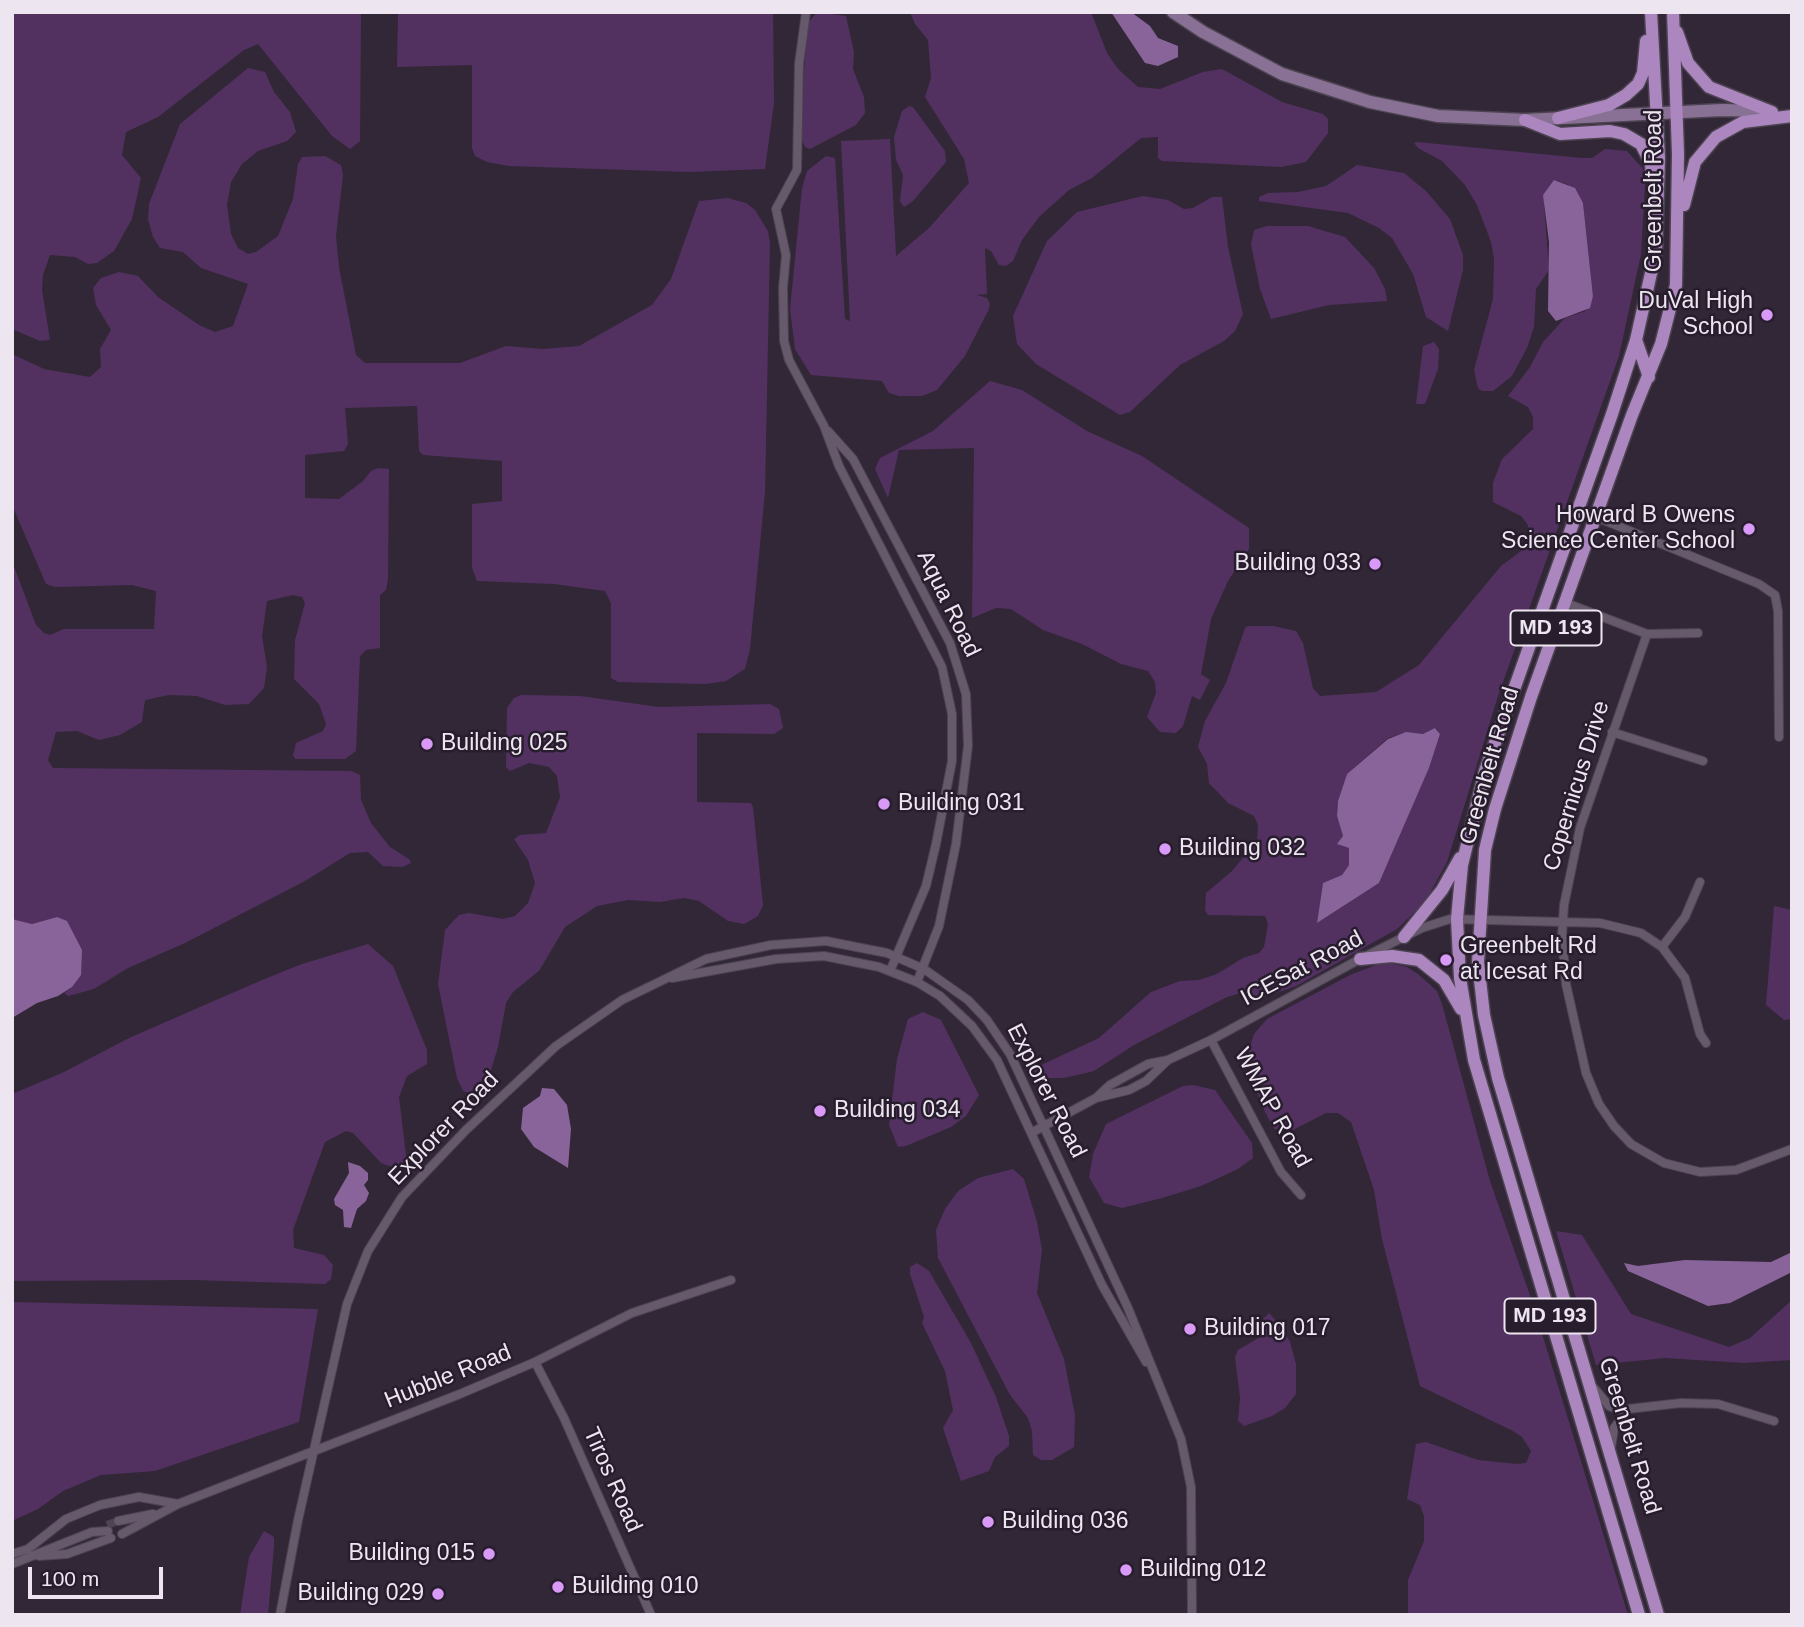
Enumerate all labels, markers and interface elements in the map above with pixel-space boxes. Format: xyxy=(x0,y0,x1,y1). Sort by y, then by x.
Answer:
street label: Greenbelt Road xyxy=(1641,110,1669,272)
place label: DuVal High School xyxy=(1638,288,1753,342)
marker: DuVal High School xyxy=(1759,307,1775,323)
place label: Howard B Owens Science Center School xyxy=(1501,502,1735,556)
marker: Howard B Owens Science Center School xyxy=(1741,521,1757,537)
street label: Aqua Road xyxy=(910,546,986,662)
place label: Building 033 xyxy=(1234,550,1361,578)
marker: Building 033 xyxy=(1367,556,1383,572)
road number: MD 193 xyxy=(1510,610,1602,646)
street label: Greenbelt Road xyxy=(1454,684,1526,848)
street label: Copernicus Drive xyxy=(1538,698,1616,874)
place label: Building 025 xyxy=(441,730,568,758)
marker: Building 025 xyxy=(419,736,435,752)
place label: Building 031 xyxy=(898,790,1025,818)
marker: Building 031 xyxy=(876,796,892,812)
place label: Building 032 xyxy=(1179,835,1306,863)
marker: Building 032 xyxy=(1157,841,1173,857)
street label: ICESat Road xyxy=(1236,925,1368,1013)
place label: Greenbelt Rd at Icesat Rd xyxy=(1460,933,1597,987)
marker: Greenbelt Rd at Icesat Rd xyxy=(1438,952,1454,968)
street label: Explorer Road xyxy=(1000,1019,1092,1163)
street label: WMAP Road xyxy=(1228,1043,1316,1173)
street label: Explorer Road xyxy=(383,1067,505,1191)
place label: Building 034 xyxy=(834,1097,961,1125)
marker: Building 034 xyxy=(812,1103,828,1119)
road number: MD 193 xyxy=(1504,1298,1596,1334)
place label: Building 017 xyxy=(1204,1315,1331,1343)
marker: Building 017 xyxy=(1182,1321,1198,1337)
street label: Hubble Road xyxy=(381,1339,515,1415)
street label: Greenbelt Road xyxy=(1592,1354,1666,1518)
street label: Tiros Road xyxy=(577,1423,647,1537)
place label: Building 036 xyxy=(1002,1508,1129,1536)
marker: Building 036 xyxy=(980,1514,996,1530)
place label: Building 015 xyxy=(348,1540,475,1568)
marker: Building 015 xyxy=(481,1546,497,1562)
scale bar xyxy=(32,1554,166,1598)
place label: Building 012 xyxy=(1140,1556,1267,1584)
marker: Building 012 xyxy=(1118,1562,1134,1578)
text: 100 m xyxy=(41,1567,99,1590)
place label: Building 010 xyxy=(572,1573,699,1601)
marker: Building 010 xyxy=(550,1579,566,1595)
place label: Building 029 xyxy=(297,1580,424,1608)
marker: Building 029 xyxy=(430,1586,446,1602)

